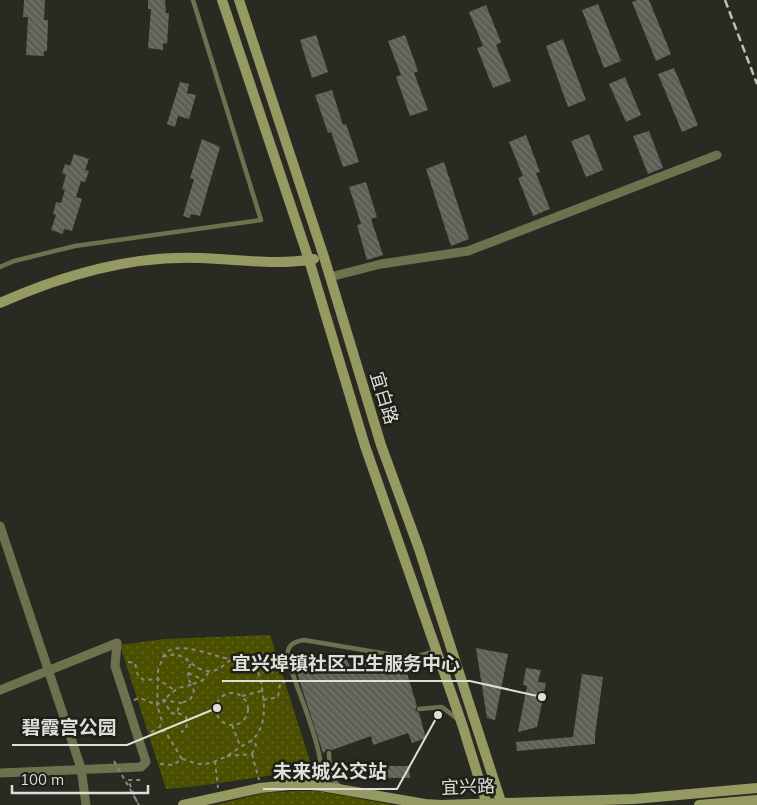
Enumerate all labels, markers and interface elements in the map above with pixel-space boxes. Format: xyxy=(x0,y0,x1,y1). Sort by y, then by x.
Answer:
street label: 宜白路 xyxy=(366,369,403,427)
callout: 宜兴埠镇社区卫生服务中心 xyxy=(222,647,470,681)
text: 宜兴埠镇社区卫生服务中心 xyxy=(232,651,460,675)
callout: 碧霞宫公园 xyxy=(12,711,127,745)
text: 碧霞宫公园 xyxy=(21,715,117,739)
callout: 未来城公交站 xyxy=(263,755,397,789)
text: 未来城公交站 xyxy=(273,759,387,783)
scale bar xyxy=(12,762,149,794)
text: 100 m xyxy=(20,770,64,789)
street label: 宜兴路 xyxy=(441,774,495,799)

